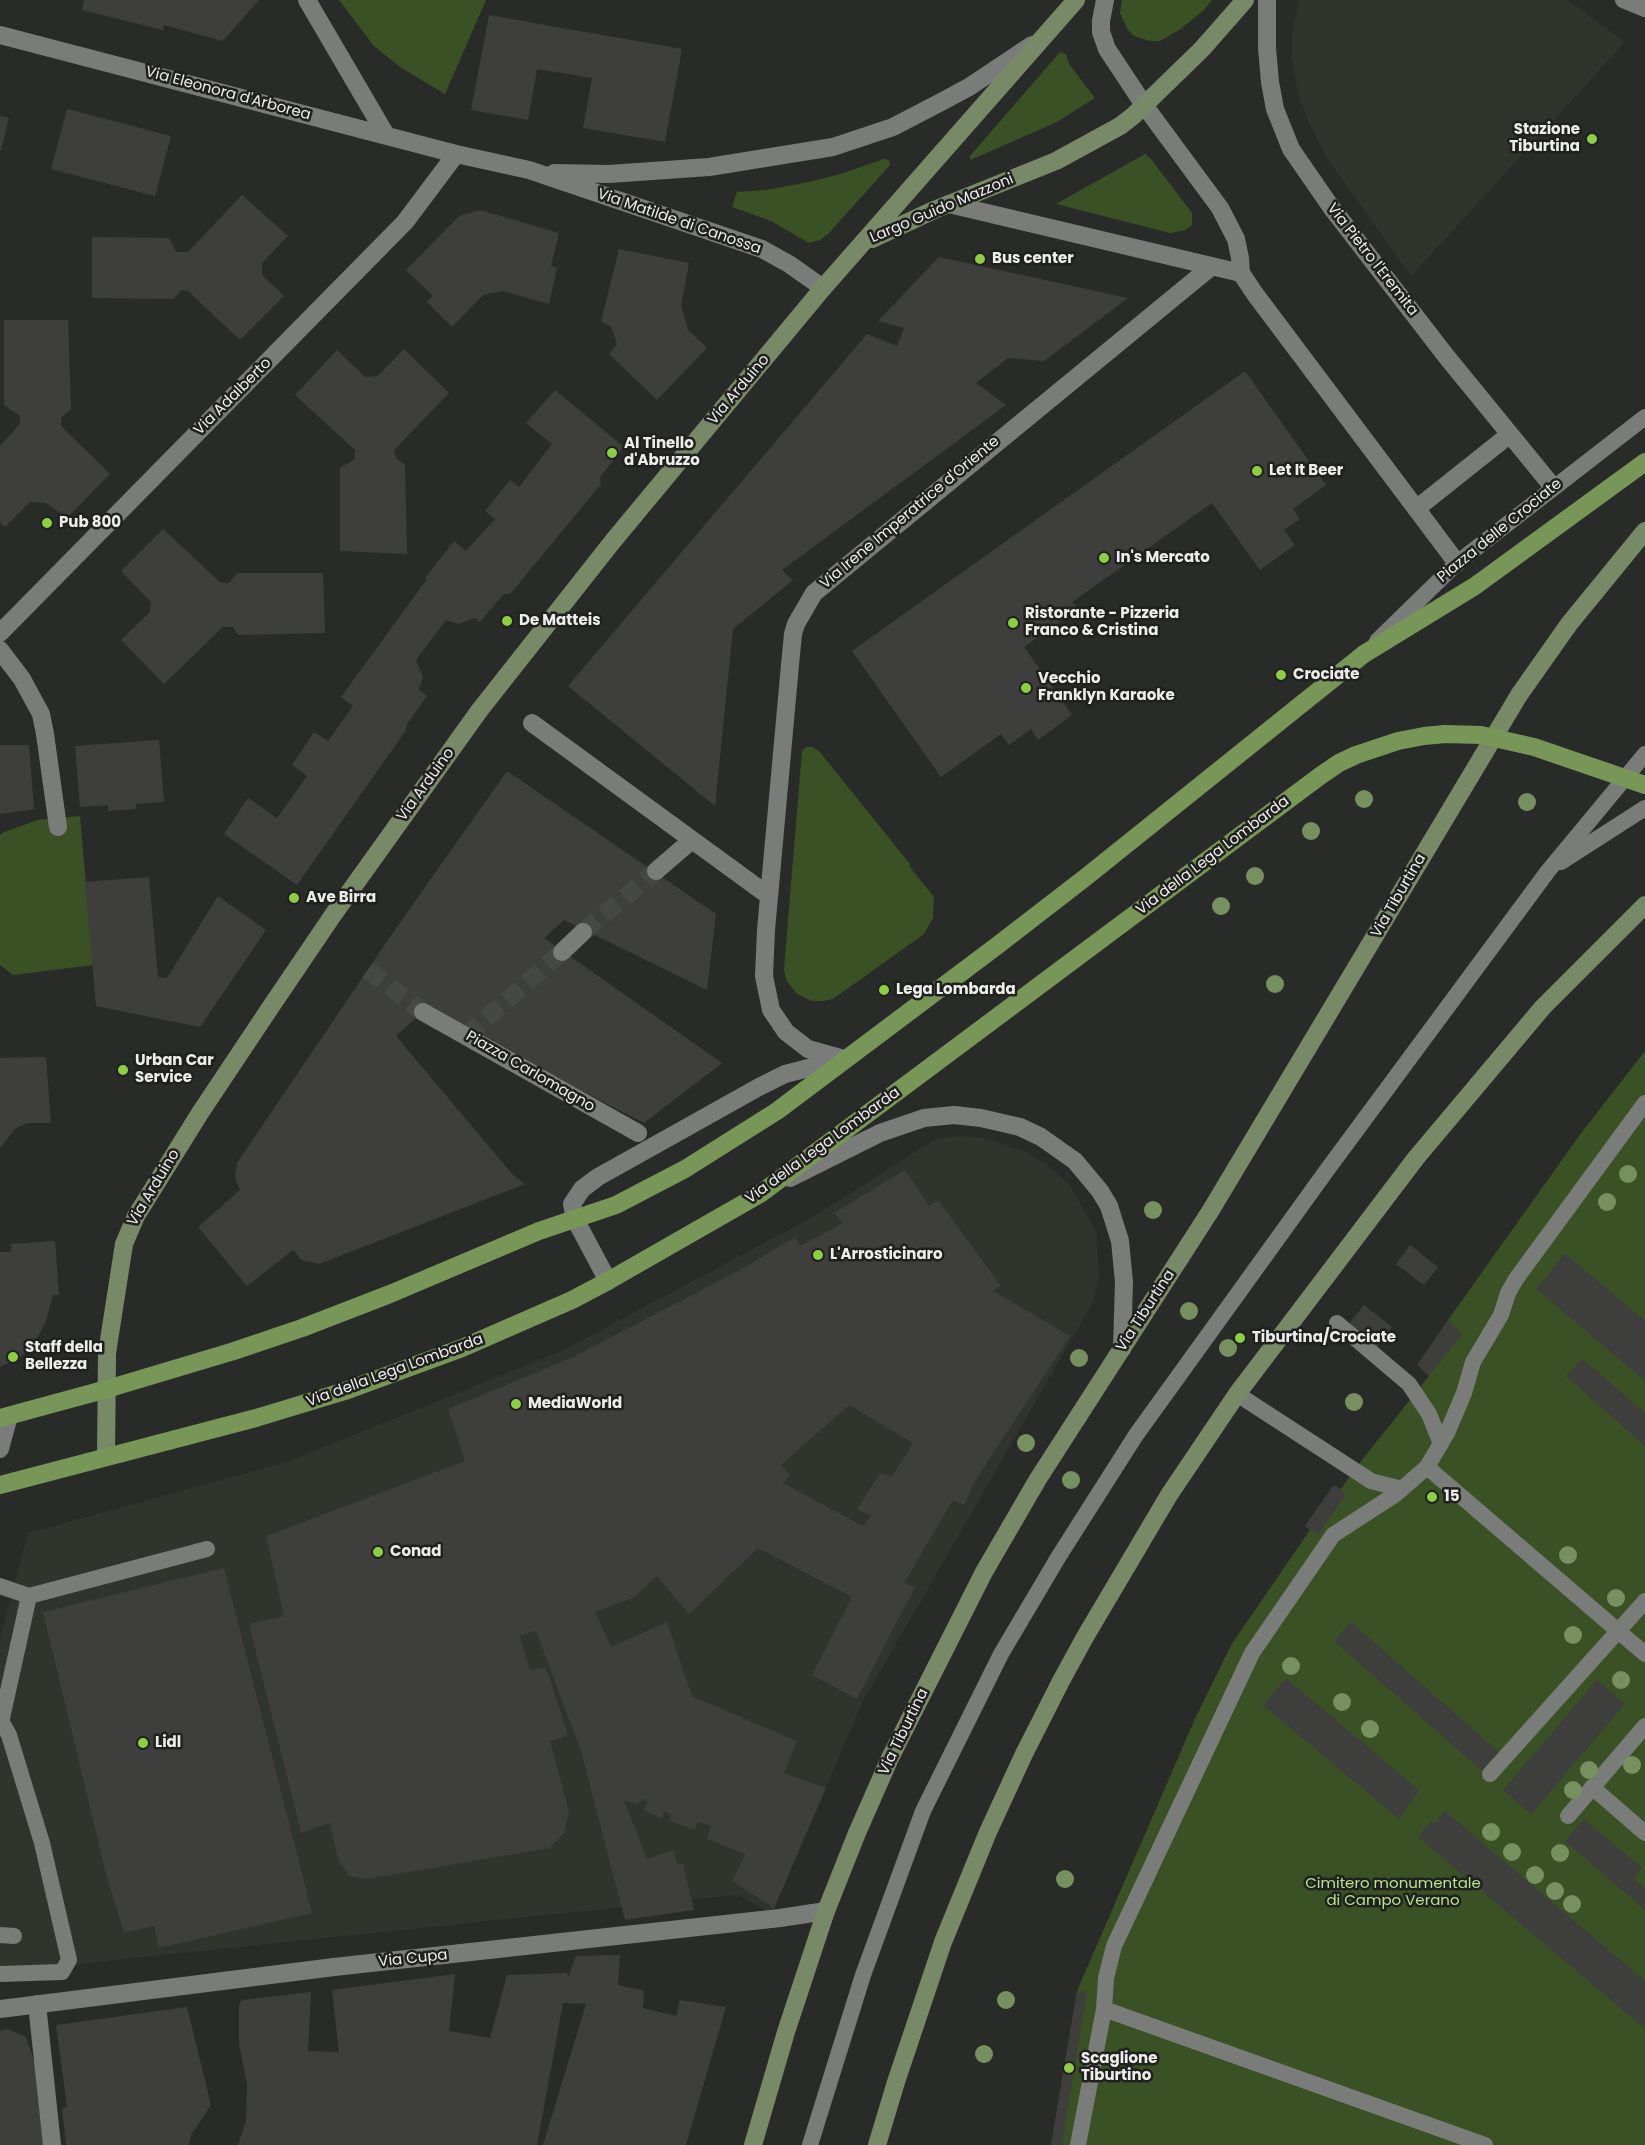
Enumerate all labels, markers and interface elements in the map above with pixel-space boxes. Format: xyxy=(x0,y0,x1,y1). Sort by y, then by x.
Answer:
street label: Via Eleonora d'Arborea xyxy=(143,63,313,125)
place label: Stazione Tiburtina xyxy=(1509,121,1580,156)
marker: Stazione Tiburtina xyxy=(1585,132,1599,146)
street label: Largo Guido Mazzoni xyxy=(867,171,1017,247)
street label: Via Matilde di Canossa xyxy=(595,186,763,258)
street label: Via Pietro l'Eremita xyxy=(1323,200,1421,320)
place label: Bus center xyxy=(992,250,1074,268)
marker: Bus center xyxy=(973,252,987,266)
street label: Via Arduino xyxy=(704,351,774,429)
street label: Via Adalberto xyxy=(191,355,275,439)
street label: Via Irene Imperatrice d'Oriente xyxy=(817,433,1003,593)
place label: Al Tinello d'Abruzzo xyxy=(624,435,700,470)
marker: Al Tinello d'Abruzzo xyxy=(605,446,619,460)
place label: Let It Beer xyxy=(1269,462,1343,480)
marker: Let It Beer xyxy=(1250,464,1264,478)
street label: Piazza delle Crociate xyxy=(1434,475,1566,587)
place label: Pub 800 xyxy=(59,514,121,532)
marker: Pub 800 xyxy=(40,516,54,530)
place label: In's Mercato xyxy=(1116,549,1210,567)
marker: In's Mercato xyxy=(1097,551,1111,565)
place label: Ristorante - Pizzeria Franco & Cristina xyxy=(1025,605,1179,640)
place label: De Matteis xyxy=(519,612,600,630)
marker: De Matteis xyxy=(500,614,514,628)
marker: Ristorante - Pizzeria Franco & Cristina xyxy=(1006,616,1020,630)
place label: Crociate xyxy=(1293,666,1359,684)
marker: Crociate xyxy=(1274,668,1288,682)
place label: Vecchio Franklyn Karaoke xyxy=(1038,670,1175,705)
marker: Vecchio Franklyn Karaoke xyxy=(1019,681,1033,695)
street label: Via Arduino xyxy=(393,745,459,825)
street label: Via della Lega Lombarda xyxy=(1133,793,1293,919)
street label: Via Tiburtina xyxy=(1368,851,1430,941)
place label: Ave Birra xyxy=(306,889,376,907)
marker: Ave Birra xyxy=(287,891,301,905)
place label: Lega Lombarda xyxy=(896,981,1016,999)
marker: Lega Lombarda xyxy=(877,983,891,997)
street label: Piazza Carlomagno xyxy=(462,1028,598,1116)
place label: Urban Car Service xyxy=(135,1052,214,1087)
marker: Urban Car Service xyxy=(116,1063,130,1077)
street label: Via della Lega Lombarda xyxy=(742,1084,904,1208)
street label: Via Arduino xyxy=(124,1146,184,1230)
place label: L'Arrosticinaro xyxy=(830,1246,943,1264)
marker: L'Arrosticinaro xyxy=(811,1248,825,1262)
street label: Via Tiburtina xyxy=(1113,1267,1179,1355)
place label: Tiburtina/Crociate xyxy=(1252,1329,1396,1347)
street label: Via della Lega Lombarda xyxy=(304,1331,486,1411)
marker: Tiburtina/Crociate xyxy=(1233,1331,1247,1345)
place label: Staff della Bellezza xyxy=(25,1339,103,1374)
marker: Staff della Bellezza xyxy=(6,1350,20,1364)
place label: MediaWorld xyxy=(528,1395,622,1413)
marker: MediaWorld xyxy=(509,1397,523,1411)
place label: 15 xyxy=(1444,1488,1459,1506)
marker: 15 xyxy=(1425,1490,1439,1504)
place label: Conad xyxy=(390,1543,441,1561)
marker: Conad xyxy=(371,1545,385,1559)
street label: Via Tiburtina xyxy=(875,1686,933,1778)
place label: Lidl xyxy=(155,1734,181,1752)
marker: Lidl xyxy=(136,1736,150,1750)
park label: Cimitero monumentale di Campo Verano xyxy=(1305,1875,1481,1910)
street label: Via Cupa xyxy=(378,1946,448,1972)
place label: Scaglione Tiburtino xyxy=(1081,2050,1157,2085)
marker: Scaglione Tiburtino xyxy=(1062,2061,1076,2075)

